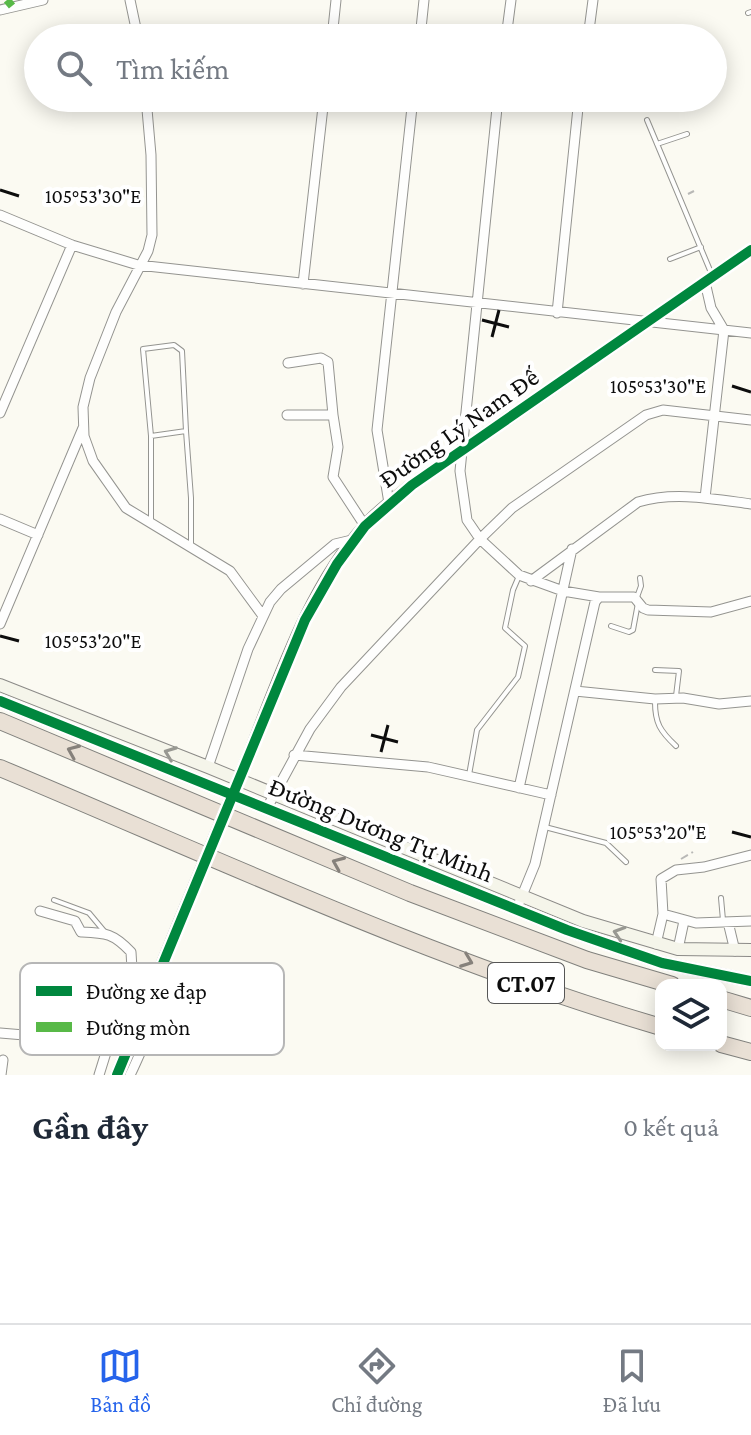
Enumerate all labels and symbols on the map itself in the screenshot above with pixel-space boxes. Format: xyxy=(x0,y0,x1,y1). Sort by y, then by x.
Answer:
text: 105°53'30"E xyxy=(45,185,141,207)
street label: Đường Lý Nam Đế xyxy=(374,362,545,494)
text: 105°53'30"E xyxy=(610,375,706,397)
text: 105°53'20"E xyxy=(45,630,141,652)
one-way arrow xyxy=(67,745,81,761)
one-way arrow xyxy=(164,746,178,762)
street label: Đường Dương Tự Minh xyxy=(264,772,498,888)
text: 105°53'20"E xyxy=(610,821,706,843)
one-way arrow xyxy=(332,856,347,872)
one-way arrow xyxy=(613,926,627,942)
one-way arrow xyxy=(459,951,473,968)
legend xyxy=(20,963,284,1055)
road number: CT.07 xyxy=(488,963,564,1003)
text: Đường xe đạp xyxy=(86,979,207,1004)
text: Đường mòn xyxy=(86,1015,190,1040)

